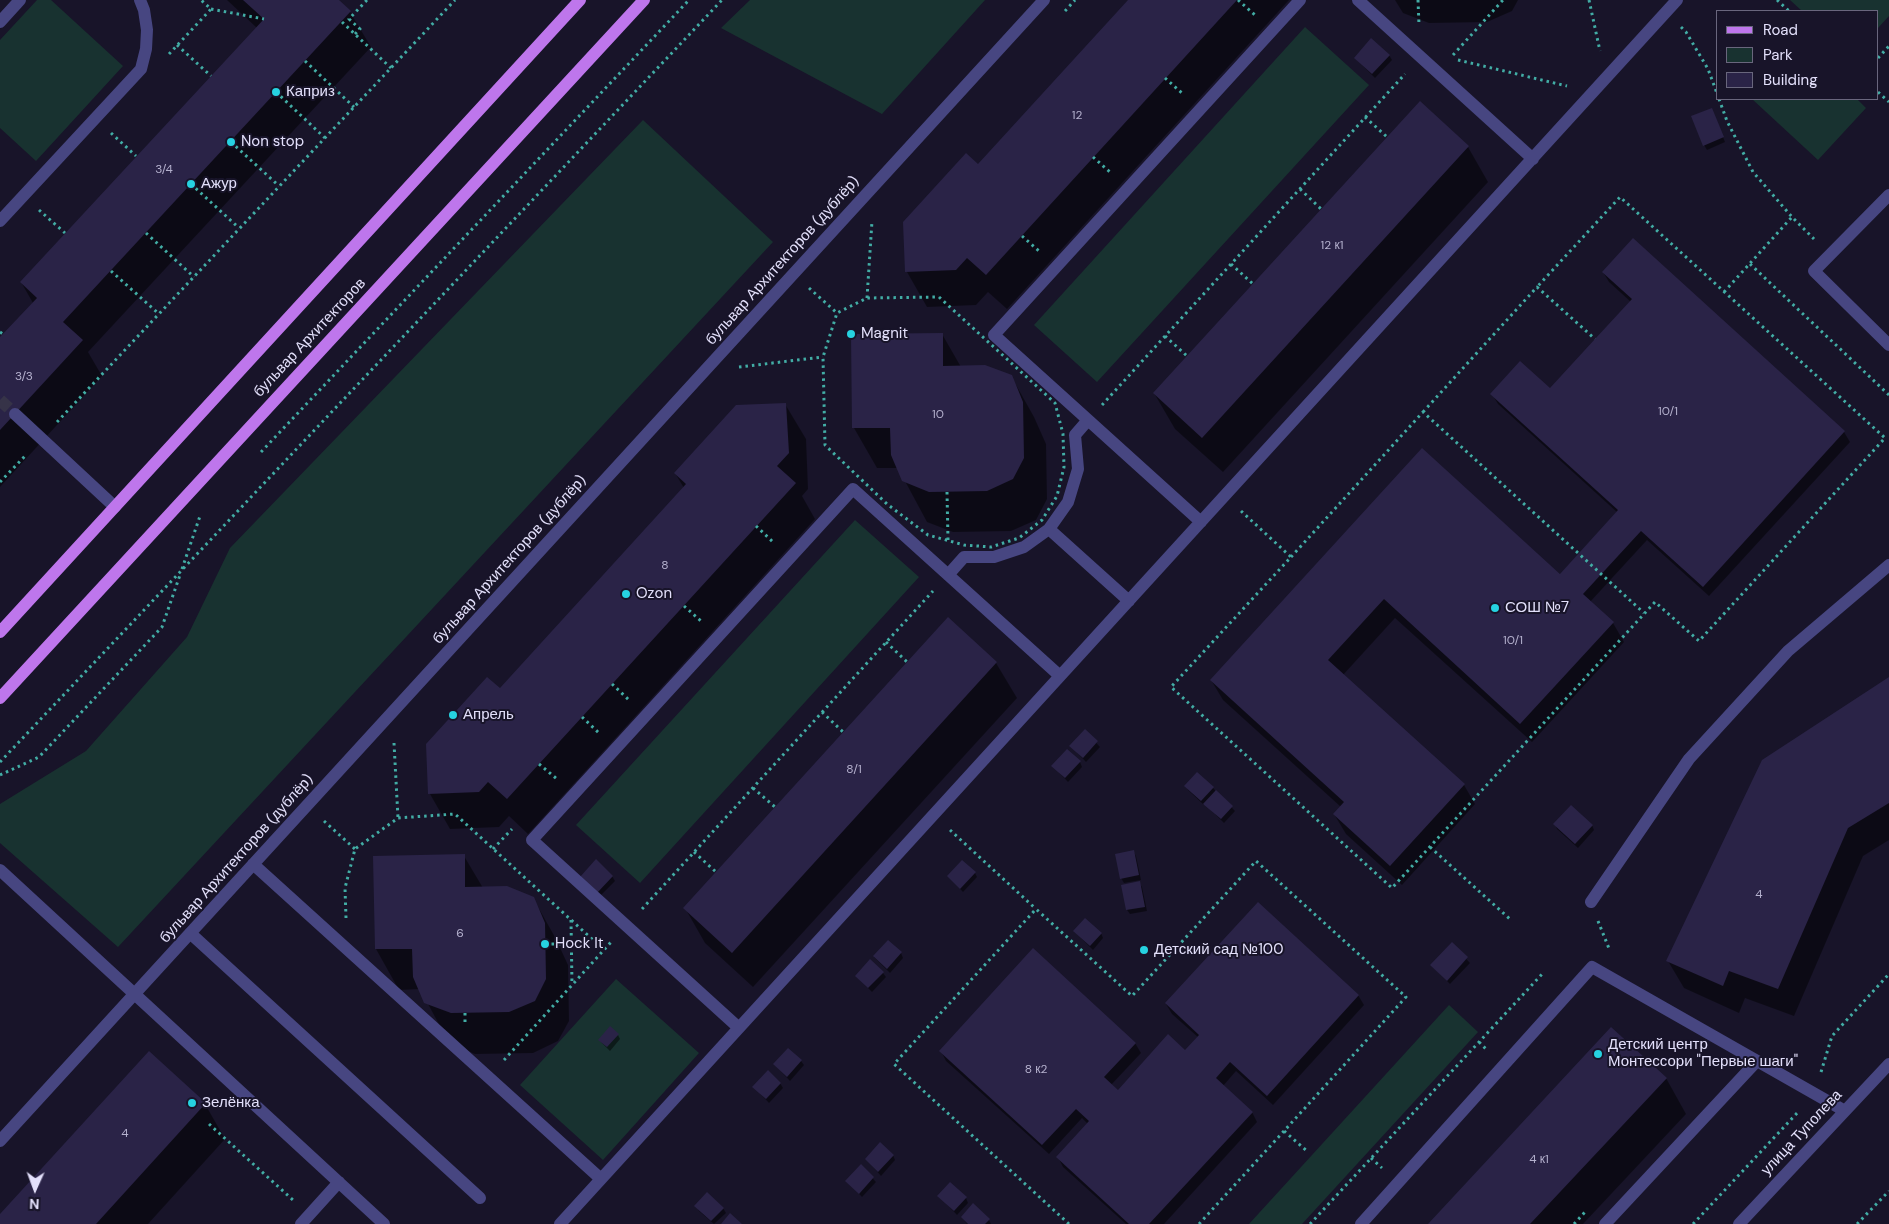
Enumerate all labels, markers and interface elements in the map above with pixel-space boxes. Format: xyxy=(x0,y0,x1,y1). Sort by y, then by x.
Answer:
legend xyxy=(1716,10,1879,100)
text: Road xyxy=(1763,20,1798,40)
text: Park xyxy=(1763,45,1793,65)
text: Building xyxy=(1763,70,1818,90)
place label: Каприз xyxy=(286,83,335,101)
marker: Каприз xyxy=(270,86,282,98)
house number: 12 xyxy=(1072,109,1082,123)
place label: Non stop xyxy=(241,133,304,151)
marker: Non stop xyxy=(225,136,237,148)
house number: 3/4 xyxy=(155,163,173,177)
street label: бульвар Архитекторов (дублёр) xyxy=(702,173,864,349)
place label: Ажур xyxy=(201,175,237,193)
marker: Ажур xyxy=(185,178,197,190)
house number: 12 к1 xyxy=(1321,239,1343,253)
street label: бульвар Архитекторов xyxy=(250,275,370,401)
place label: Magnit xyxy=(861,325,908,343)
marker: Magnit xyxy=(845,328,857,340)
house number: 3/3 xyxy=(15,370,33,384)
house number: 10/1 xyxy=(1658,405,1678,419)
house number: 10 xyxy=(932,408,944,422)
street label: бульвар Архитекторов (дублёр) xyxy=(429,472,591,648)
house number: 8 xyxy=(661,559,669,573)
place label: Ozon xyxy=(636,585,672,603)
marker: Ozon xyxy=(620,588,632,600)
place label: СОШ №7 xyxy=(1505,599,1569,617)
marker: СОШ №7 xyxy=(1489,602,1501,614)
house number: 10/1 xyxy=(1503,634,1523,648)
place label: Апрель xyxy=(463,706,514,724)
marker: Апрель xyxy=(447,709,459,721)
house number: 8/1 xyxy=(846,763,862,777)
street label: бульвар Архитекторов (дублёр) xyxy=(156,771,318,947)
house number: 4 xyxy=(1755,888,1763,902)
house number: 6 xyxy=(456,927,464,941)
place label: Hock It xyxy=(555,935,604,953)
marker: Hock It xyxy=(539,938,551,950)
place label: Детский сад №100 xyxy=(1154,941,1283,959)
marker: Детский сад №100 xyxy=(1138,944,1150,956)
place label: Детский центр Монтессори "Первые шаги" xyxy=(1608,1036,1798,1071)
marker: Детский центр Монтессори "Первые шаги" xyxy=(1592,1048,1604,1060)
house number: 8 к2 xyxy=(1025,1063,1047,1077)
street label: улица Туполева xyxy=(1758,1086,1846,1180)
place label: Зелёнка xyxy=(202,1094,260,1112)
marker: Зелёнка xyxy=(186,1097,198,1109)
house number: 4 xyxy=(121,1127,129,1141)
house number: 4 к1 xyxy=(1529,1153,1549,1167)
north arrow xyxy=(10,1164,60,1214)
text: N xyxy=(29,1195,40,1213)

